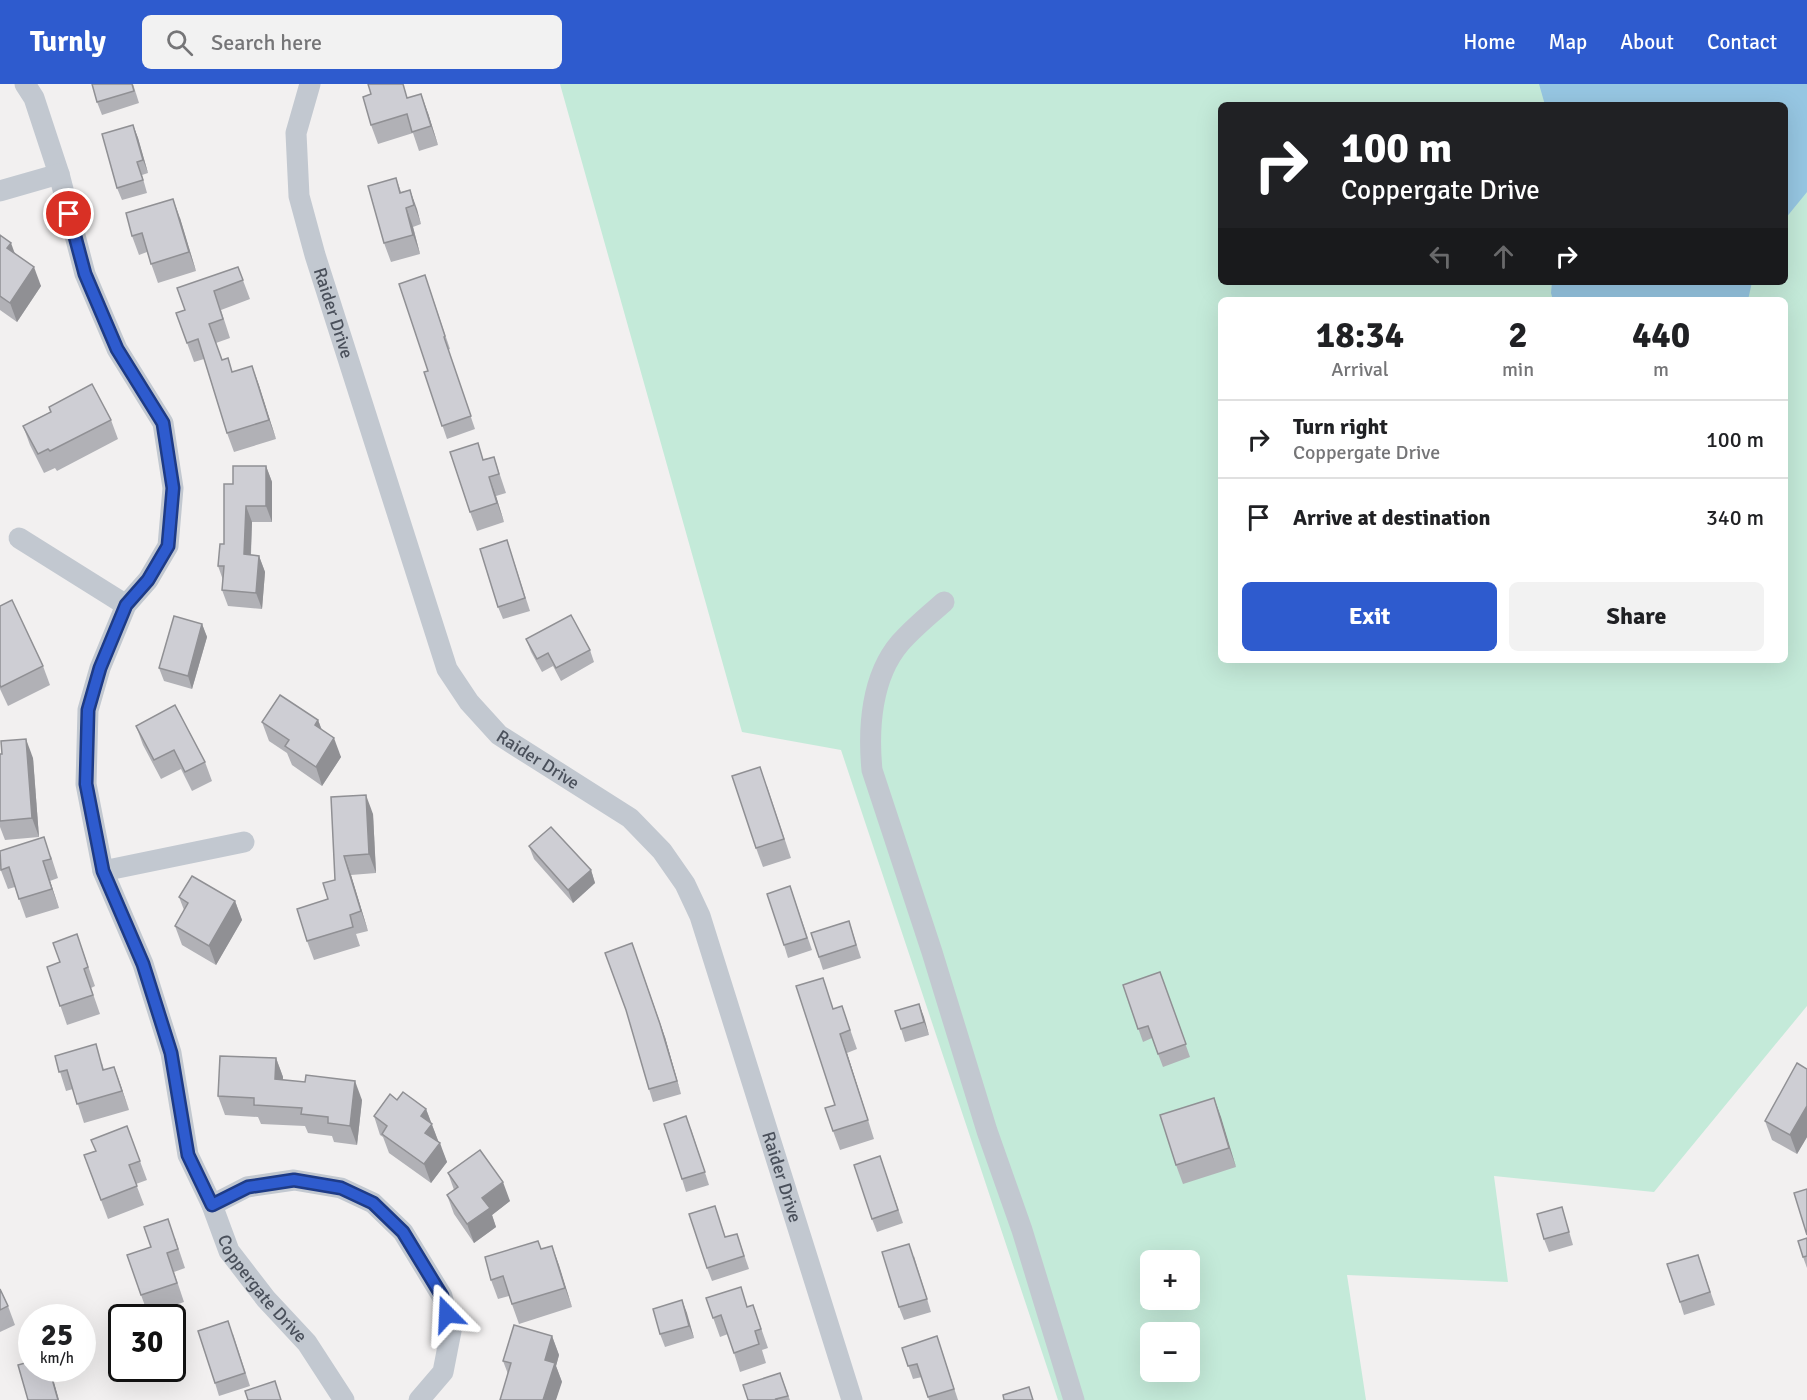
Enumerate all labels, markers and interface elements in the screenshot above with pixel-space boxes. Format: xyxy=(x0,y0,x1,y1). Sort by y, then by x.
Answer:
search box xyxy=(142,15,562,69)
text: Turnly xyxy=(30,25,106,59)
icon: search xyxy=(163,26,196,59)
text: Search here xyxy=(211,29,322,56)
text: Home xyxy=(1463,29,1516,55)
text: Map xyxy=(1549,29,1587,55)
text: About xyxy=(1620,29,1674,55)
text: Contact xyxy=(1707,29,1777,55)
text: 100 m xyxy=(1341,123,1452,174)
icon: right xyxy=(1242,126,1320,204)
text: Coppergate Drive xyxy=(1341,174,1540,207)
pin xyxy=(43,188,94,239)
icon: arrive xyxy=(52,197,85,230)
icon: left xyxy=(1424,240,1457,273)
icon: ahead xyxy=(1487,240,1520,273)
icon: right xyxy=(1550,240,1583,273)
street label: Raider Drive xyxy=(309,265,358,361)
text: 18:34 xyxy=(1316,313,1404,358)
text: 2 xyxy=(1508,313,1528,358)
text: 440 xyxy=(1632,313,1690,358)
text: Arrival xyxy=(1331,357,1389,382)
text: min xyxy=(1502,357,1534,382)
text: m xyxy=(1653,357,1669,382)
text: Turn right xyxy=(1293,413,1388,440)
icon: right xyxy=(1242,423,1275,456)
text: 100 m xyxy=(1706,426,1764,453)
text: Coppergate Drive xyxy=(1293,440,1440,465)
icon: arrive xyxy=(1242,501,1275,534)
text: Arrive at destination xyxy=(1293,504,1490,531)
text: 340 m xyxy=(1706,504,1764,531)
button: Exit xyxy=(1242,582,1497,651)
button: Share xyxy=(1509,582,1764,651)
street label: Raider Drive xyxy=(492,725,584,794)
street label: Raider Drive xyxy=(757,1129,807,1225)
street label: Coppergate Drive xyxy=(213,1232,312,1347)
map controls xyxy=(1140,1250,1200,1382)
button: + xyxy=(1140,1250,1200,1310)
position arrow xyxy=(415,1282,479,1346)
speed limit sign: 30 xyxy=(108,1304,186,1382)
text: 25 xyxy=(41,1317,73,1354)
button: − xyxy=(1140,1322,1200,1382)
text: km/h xyxy=(40,1349,74,1367)

